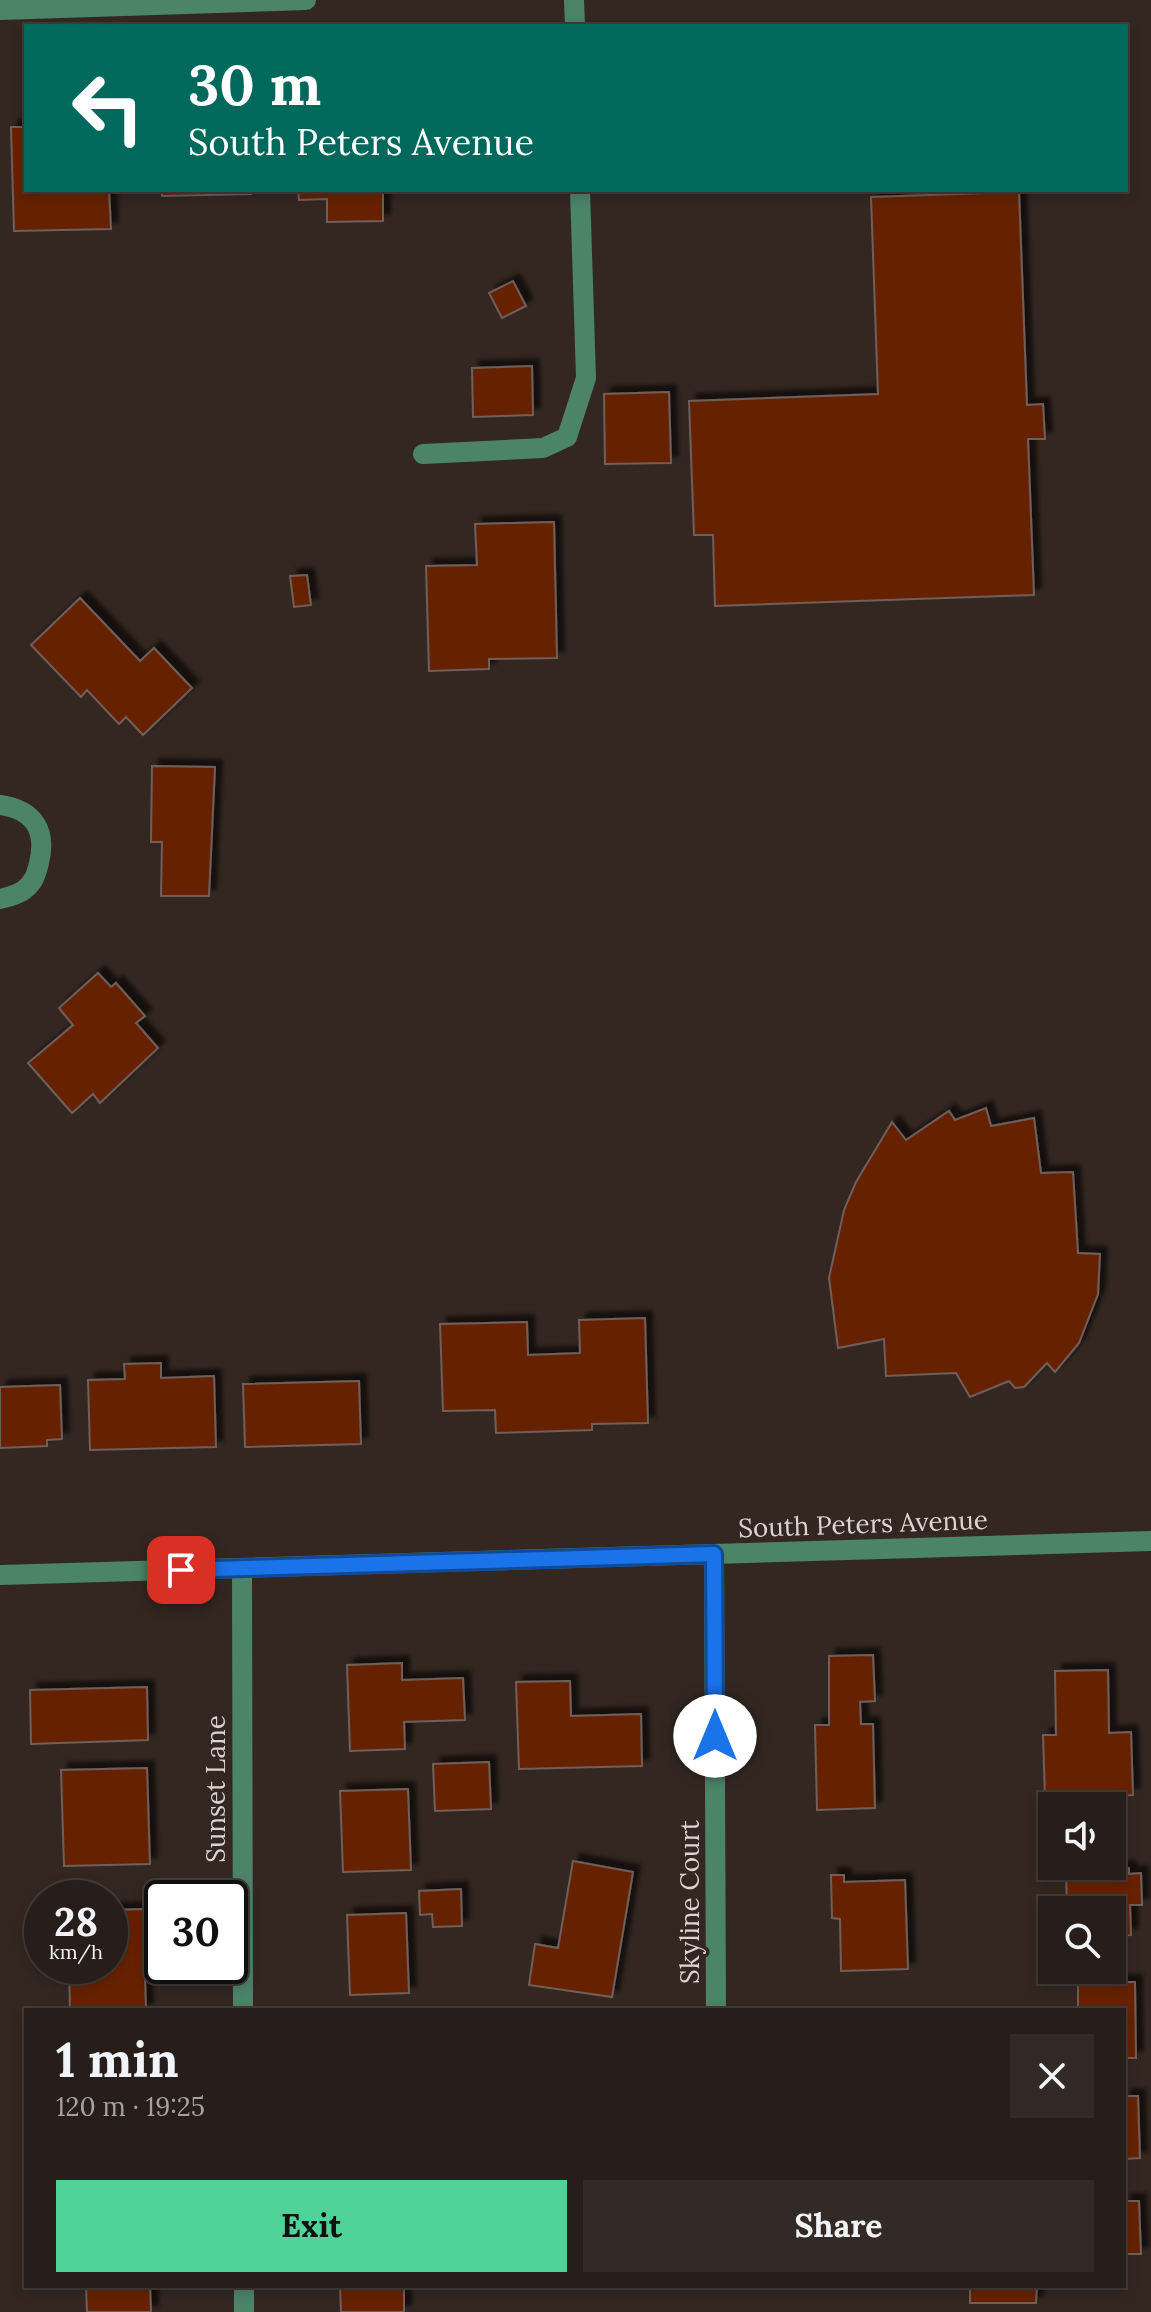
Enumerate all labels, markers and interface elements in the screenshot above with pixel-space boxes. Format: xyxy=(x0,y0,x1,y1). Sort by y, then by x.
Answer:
text: 30 m xyxy=(188,49,321,120)
icon: left xyxy=(56,56,160,160)
text: South Peters Avenue xyxy=(188,119,534,165)
street label: South Peters Avenue xyxy=(738,1503,988,1544)
pin xyxy=(147,1536,215,1604)
icon: arrive xyxy=(159,1548,203,1592)
position arrow xyxy=(673,1694,757,1778)
street label: Sunset Lane xyxy=(199,1715,232,1863)
map controls xyxy=(1038,1792,1126,1984)
button: sound xyxy=(1038,1792,1126,1880)
street label: Skyline Court xyxy=(673,1820,706,1984)
speed limit sign: 30 xyxy=(144,1880,248,1984)
text: 28 xyxy=(54,1896,98,1947)
button: search xyxy=(1038,1896,1126,1984)
text: km/h xyxy=(49,1939,103,1964)
text: 1 min xyxy=(56,2029,179,2090)
button: close xyxy=(1010,2034,1094,2118)
text: 120 m · 19:25 xyxy=(56,2090,205,2123)
button: Exit xyxy=(56,2180,567,2272)
button: Share xyxy=(583,2180,1094,2272)

